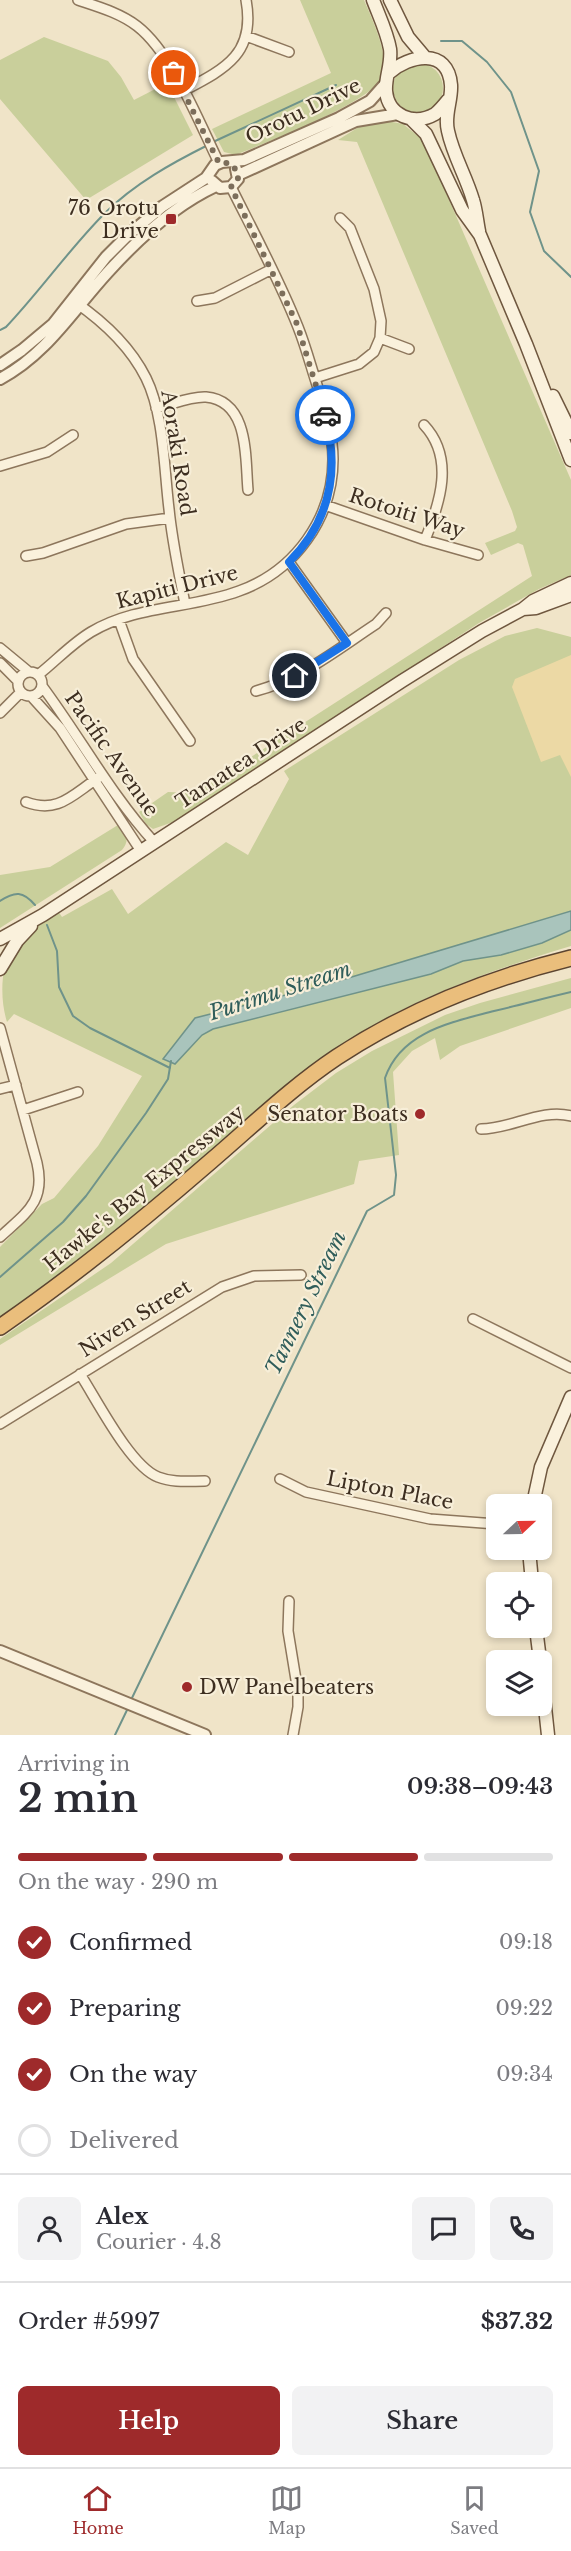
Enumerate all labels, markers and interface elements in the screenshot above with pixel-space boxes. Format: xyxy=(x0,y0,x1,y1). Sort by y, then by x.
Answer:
pin xyxy=(148,47,199,98)
icon: bag xyxy=(157,56,190,89)
street label: Orotu Drive xyxy=(241,73,365,149)
place label: 76 Orotu Drive xyxy=(68,196,159,243)
marker: 76 Orotu Drive xyxy=(164,212,178,226)
courier xyxy=(295,385,355,445)
street label: Aoraki Road xyxy=(156,387,200,518)
icon: car xyxy=(309,399,342,432)
street label: Rotoiti Way xyxy=(346,483,468,543)
street label: Kapiti Drive xyxy=(114,560,240,614)
pin xyxy=(269,650,320,701)
icon: home xyxy=(278,659,311,692)
street label: Pacific Avenue xyxy=(60,687,164,821)
street label: Tamatea Drive xyxy=(171,712,311,814)
water label: Purimu Stream xyxy=(205,956,354,1027)
street label: Hawke's Bay Expressway xyxy=(39,1100,249,1276)
place label: Senator Boats xyxy=(267,1102,408,1126)
marker: Senator Boats xyxy=(413,1107,427,1121)
water label: Tannery Stream xyxy=(260,1227,352,1379)
street label: Niven Street xyxy=(75,1274,196,1362)
street label: Lipton Place xyxy=(325,1466,455,1514)
north arrow xyxy=(486,1494,552,1560)
map controls xyxy=(486,1494,552,1716)
button: locate xyxy=(486,1572,552,1638)
button: layers xyxy=(486,1650,552,1716)
place label: DW Panelbeaters xyxy=(199,1675,374,1699)
marker: DW Panelbeaters xyxy=(180,1680,194,1694)
text: Arriving in xyxy=(18,1752,130,1776)
text: 09:38–09:43 xyxy=(407,1773,553,1800)
text: 2 min xyxy=(18,1774,138,1823)
text: On the way · 290 m xyxy=(18,1870,218,1894)
icon: check xyxy=(18,1926,51,1959)
text: Confirmed xyxy=(69,1929,192,1956)
text: 09:18 xyxy=(499,1930,553,1954)
icon: check xyxy=(18,1992,51,2025)
text: Preparing xyxy=(69,1995,180,2022)
text: 09:22 xyxy=(496,1996,553,2020)
icon: check xyxy=(18,2058,51,2091)
text: On the way xyxy=(69,2061,197,2088)
text: 09:34 xyxy=(496,2062,553,2086)
text: Delivered xyxy=(69,2127,179,2154)
button: person xyxy=(18,2197,81,2260)
button: chat xyxy=(412,2197,475,2260)
button: phone xyxy=(490,2197,553,2260)
text: Alex xyxy=(96,2203,149,2230)
text: Courier · 4.8 xyxy=(96,2230,222,2254)
text: Order #5997 xyxy=(18,2308,159,2335)
text: $37.32 xyxy=(481,2308,553,2335)
button: Help xyxy=(18,2386,280,2455)
button: Share xyxy=(292,2386,553,2455)
tab: Home xyxy=(72,2482,124,2538)
tab: Map xyxy=(268,2482,306,2538)
tab: Saved xyxy=(450,2482,499,2538)

